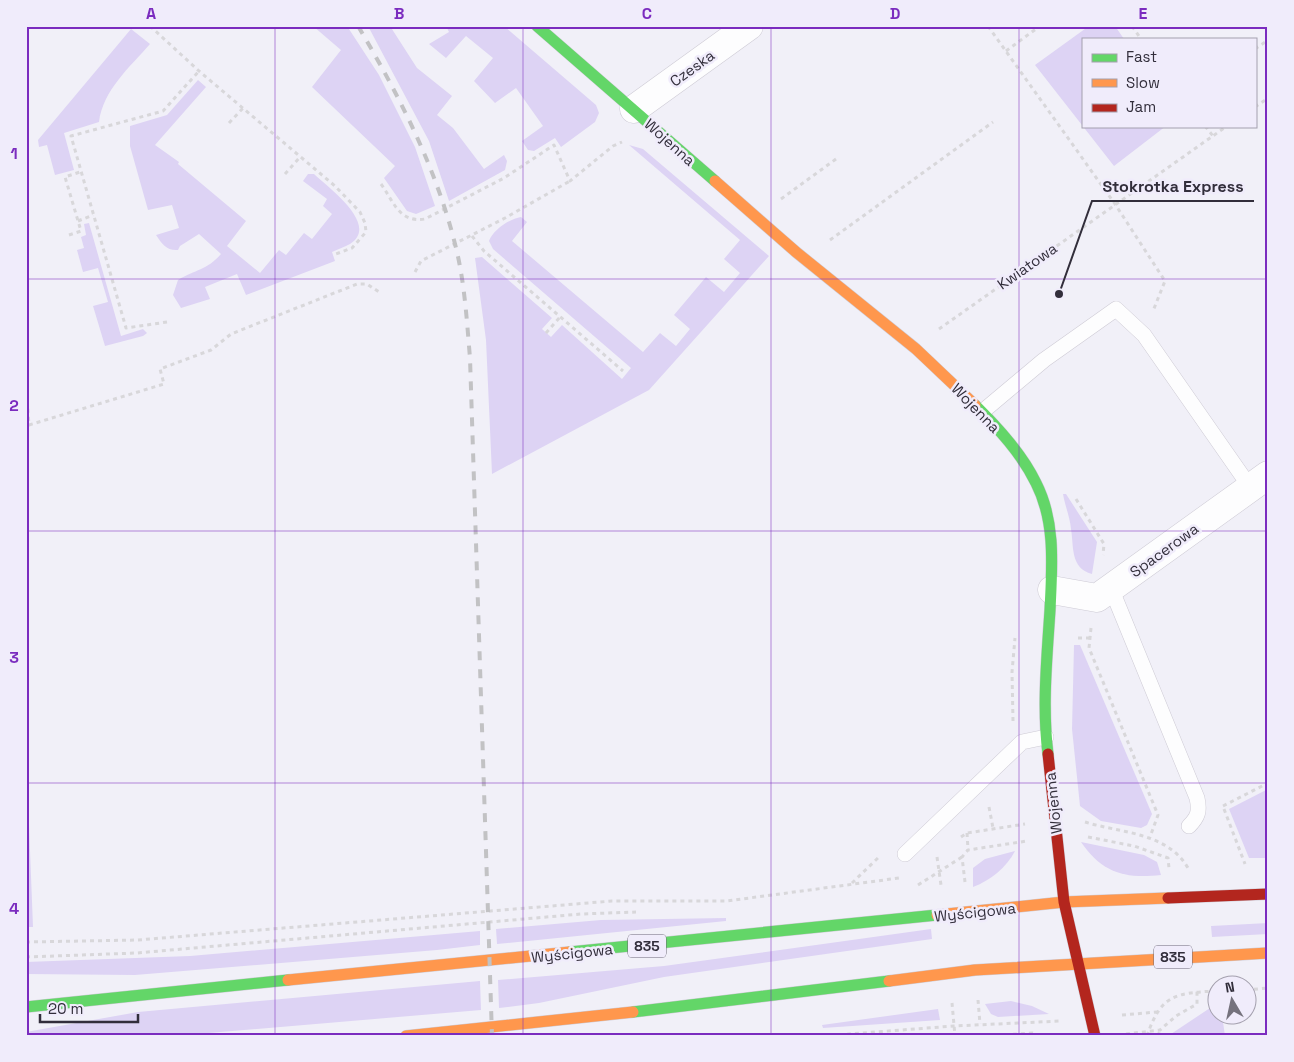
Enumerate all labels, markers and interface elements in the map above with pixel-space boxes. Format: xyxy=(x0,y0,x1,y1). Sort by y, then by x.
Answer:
text: A xyxy=(146,3,156,24)
text: B xyxy=(394,3,404,24)
text: C xyxy=(642,3,652,24)
text: D xyxy=(890,3,900,24)
text: E xyxy=(1139,3,1148,24)
legend xyxy=(1082,38,1256,128)
street label: Czeska xyxy=(666,45,718,91)
text: Fast xyxy=(1126,47,1157,66)
text: Slow xyxy=(1126,73,1160,92)
text: Jam xyxy=(1126,97,1156,116)
street label: Wojenna xyxy=(641,114,700,170)
text: 1 xyxy=(10,143,18,164)
callout: Stokrotka Express xyxy=(1092,170,1254,201)
text: Stokrotka Express xyxy=(1102,176,1244,197)
street label: Kwiatowa xyxy=(993,238,1061,294)
street label: Wojenna xyxy=(948,379,1005,437)
text: 2 xyxy=(9,395,19,416)
street label: Spacerowa xyxy=(1126,519,1202,581)
text: 3 xyxy=(9,647,19,668)
street label: Wojenna xyxy=(1040,771,1066,835)
text: 4 xyxy=(9,898,19,919)
street label: Wyścigowa xyxy=(933,898,1017,926)
road number: 835 xyxy=(628,934,666,958)
street label: Wyścigowa xyxy=(530,939,614,967)
road number: 835 xyxy=(1154,946,1192,969)
north arrow xyxy=(1206,974,1256,1024)
text: N xyxy=(1224,978,1236,997)
scale bar xyxy=(40,992,138,1024)
text: 20 m xyxy=(48,999,83,1018)

